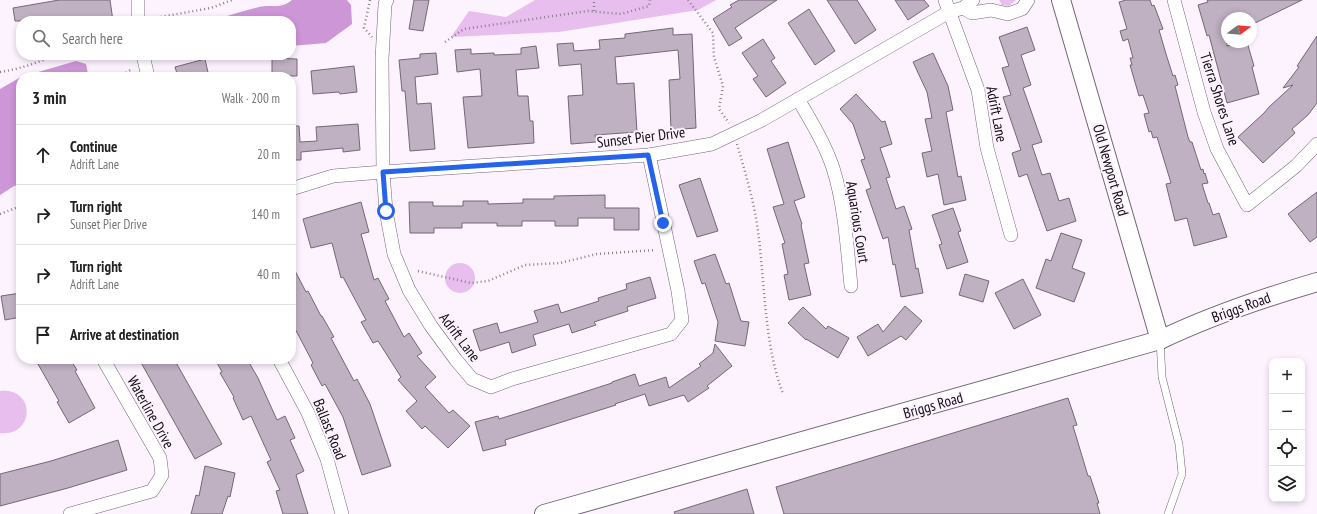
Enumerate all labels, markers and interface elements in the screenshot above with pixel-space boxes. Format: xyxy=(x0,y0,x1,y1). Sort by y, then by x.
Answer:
north arrow xyxy=(1221,12,1257,48)
search box xyxy=(16,16,296,60)
icon: search xyxy=(30,27,52,49)
text: Search here xyxy=(62,29,123,48)
street label: Tierra Shores Lane xyxy=(1196,50,1244,148)
street label: Adrift Lane xyxy=(982,84,1012,144)
text: 3 min xyxy=(32,87,66,109)
text: Walk · 200 m xyxy=(222,90,280,107)
street label: Sunset Pier Drive xyxy=(596,122,686,152)
street label: Old Newport Road xyxy=(1089,122,1133,218)
text: Continue xyxy=(70,137,117,156)
icon: ahead xyxy=(32,144,54,166)
text: 20 m xyxy=(257,146,280,163)
text: Adrift Lane xyxy=(70,156,119,173)
street label: Aquarious Court xyxy=(842,180,874,264)
text: Turn right xyxy=(70,197,122,216)
route start xyxy=(377,202,395,220)
icon: right xyxy=(32,204,54,226)
text: 140 m xyxy=(251,206,280,223)
route end xyxy=(654,214,672,232)
text: Sunset Pier Drive xyxy=(70,216,147,233)
text: Turn right xyxy=(70,257,122,276)
icon: right xyxy=(32,264,54,286)
text: 40 m xyxy=(257,266,280,283)
text: Adrift Lane xyxy=(70,276,119,293)
street label: Briggs Road xyxy=(1209,288,1273,326)
street label: Adrift Lane xyxy=(435,309,485,365)
icon: arrive xyxy=(32,324,54,346)
text: Arrive at destination xyxy=(70,325,179,344)
map controls xyxy=(1269,358,1305,502)
button: + xyxy=(1269,358,1305,394)
street label: Waterline Drive xyxy=(123,372,179,452)
street label: Briggs Road xyxy=(901,387,965,423)
button: − xyxy=(1269,394,1305,430)
street label: Ballast Road xyxy=(309,396,351,462)
button: locate xyxy=(1269,430,1305,466)
button: layers xyxy=(1269,466,1305,502)

